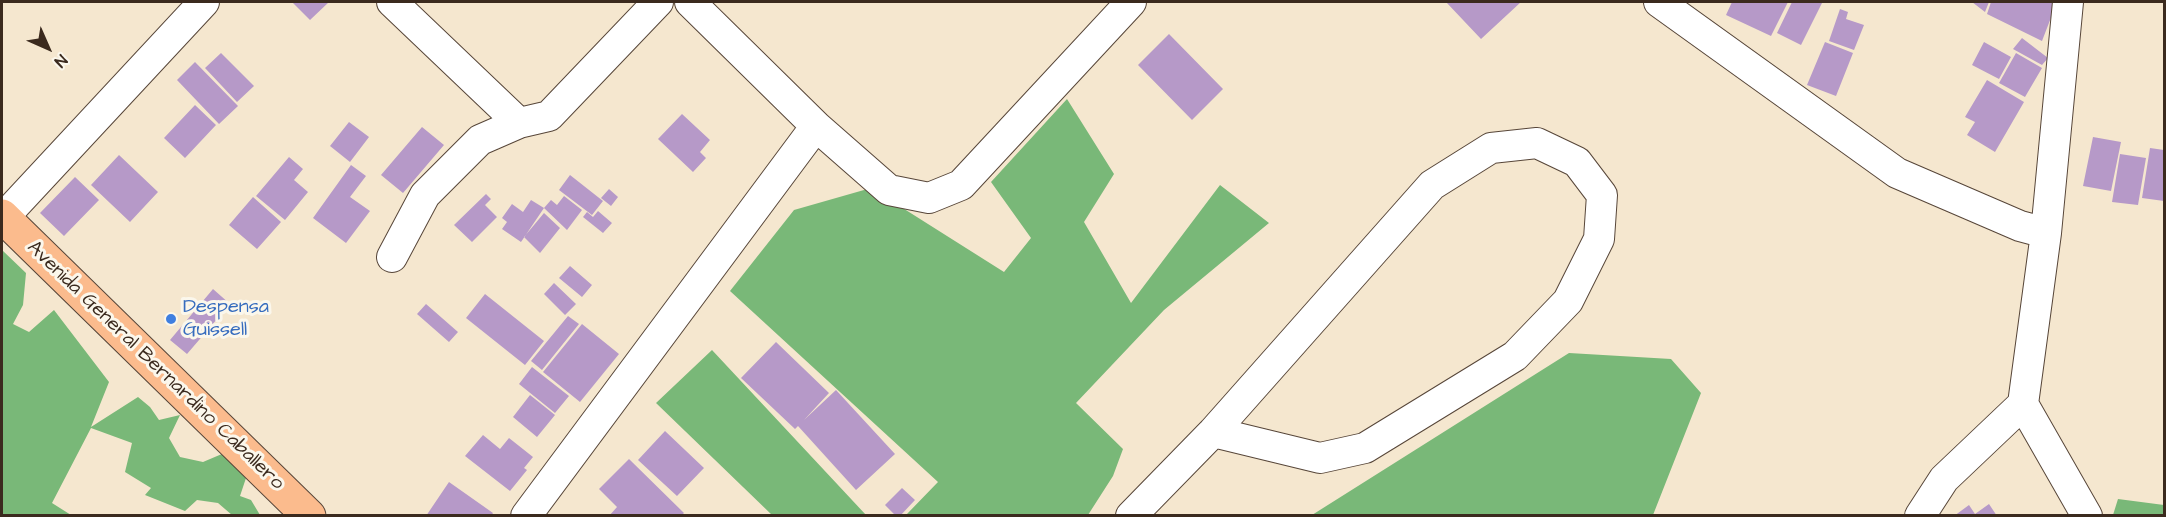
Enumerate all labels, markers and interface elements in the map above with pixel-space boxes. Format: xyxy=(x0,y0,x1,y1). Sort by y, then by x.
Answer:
north arrow xyxy=(18,18,78,78)
text: N xyxy=(49,49,72,72)
street label: Avenida General Bernardino Caballero xyxy=(21,236,289,496)
place label: Despensa Guissell xyxy=(183,296,269,343)
marker: Despensa Guissell xyxy=(164,312,178,326)

